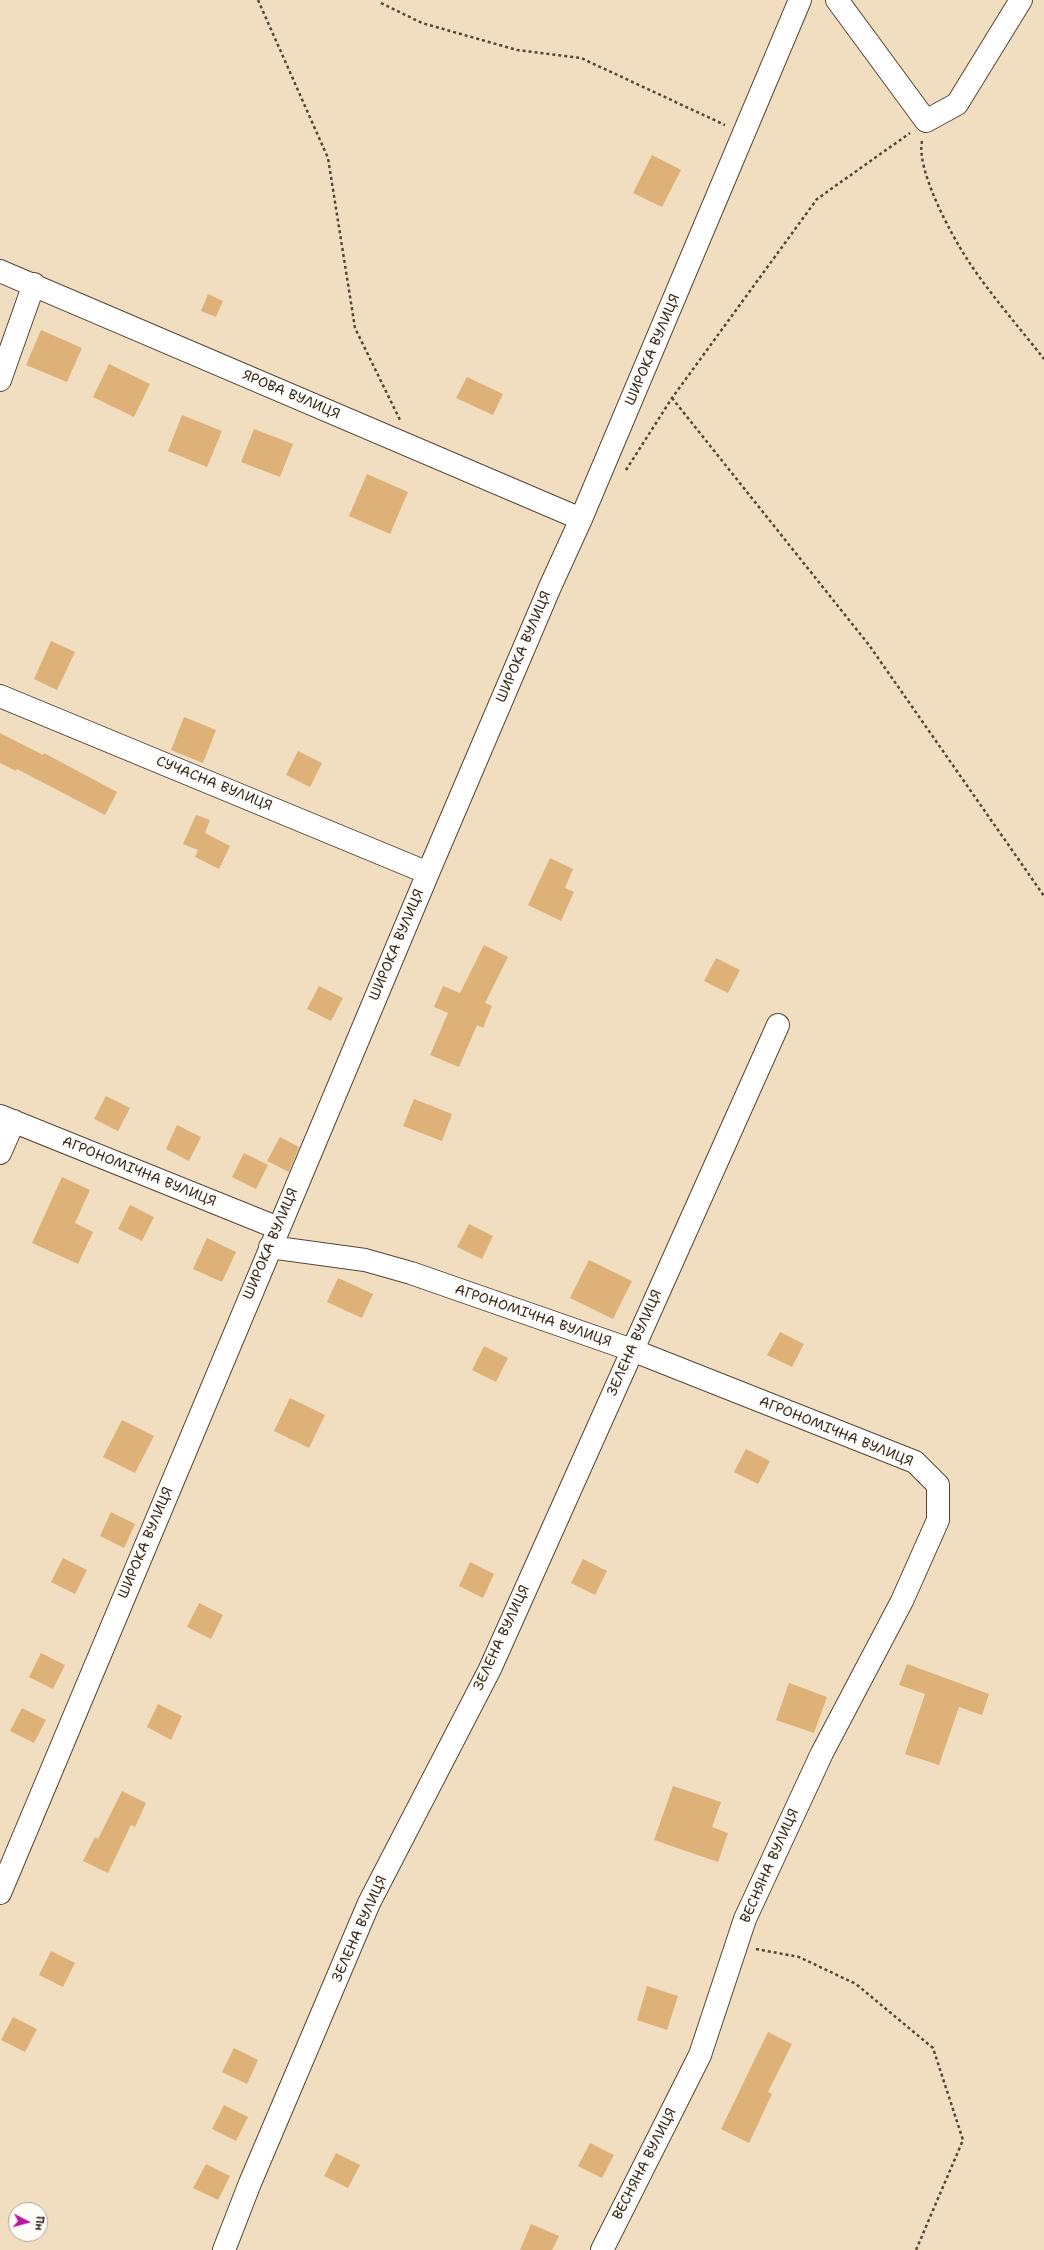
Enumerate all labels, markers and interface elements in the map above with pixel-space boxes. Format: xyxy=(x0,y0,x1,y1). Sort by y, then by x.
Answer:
street label: ШИРОКА ВУЛИЦЯ xyxy=(622,292,684,408)
street label: ЯРОВА ВУЛИЦЯ xyxy=(240,367,342,423)
street label: ШИРОКА ВУЛИЦЯ xyxy=(493,589,555,705)
street label: СУЧАСНА ВУЛИЦЯ xyxy=(153,753,275,815)
street label: ШИРОКА ВУЛИЦЯ xyxy=(366,887,428,1003)
street label: АГРОНОМІЧНА ВУЛИЦЯ xyxy=(59,1133,219,1211)
street label: ШИРОКА ВУЛИЦЯ xyxy=(240,1186,302,1302)
street label: АГРОНОМІЧНА ВУЛИЦЯ xyxy=(452,1281,614,1351)
street label: ЗЕЛЕНА ВУЛИЦЯ xyxy=(604,1287,666,1399)
street label: АГРОНОМІЧНА ВУЛИЦЯ xyxy=(756,1393,916,1471)
street label: ШИРОКА ВУЛИЦЯ xyxy=(115,1485,177,1601)
street label: ЗЕЛЕНА ВУЛИЦЯ xyxy=(470,1583,534,1693)
street label: ВЕСНЯНА ВУЛИЦЯ xyxy=(737,1806,803,1926)
street label: ЗЕЛЕНА ВУЛИЦЯ xyxy=(329,1873,391,1985)
street label: ВЕСНЯНА ВУЛИЦЯ xyxy=(610,2105,680,2223)
north arrow xyxy=(8,2202,48,2242)
text: Пн xyxy=(31,2215,48,2231)

